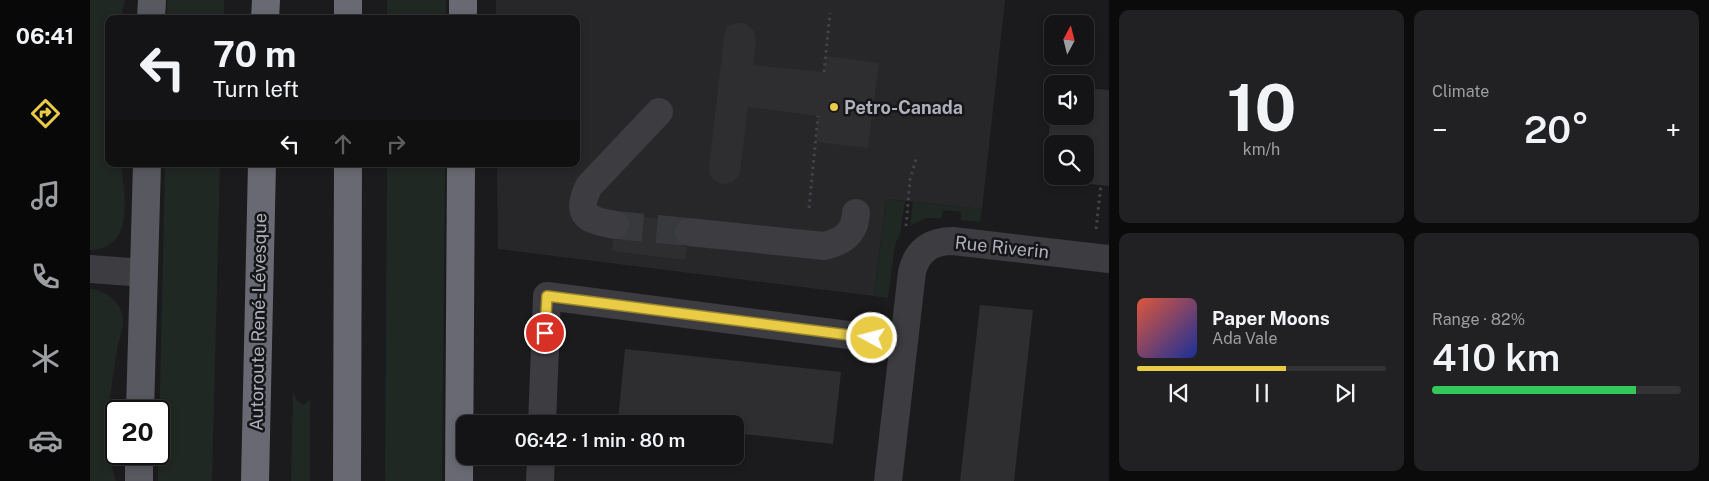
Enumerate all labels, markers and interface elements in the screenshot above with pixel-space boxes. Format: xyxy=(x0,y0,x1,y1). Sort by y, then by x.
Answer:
north arrow xyxy=(1044,15,1094,65)
map controls xyxy=(1044,15,1094,185)
text: 06:41 xyxy=(16,23,74,49)
text: 70 m xyxy=(213,34,296,75)
icon: left xyxy=(130,35,195,100)
text: 10 xyxy=(1227,69,1296,146)
button: sound xyxy=(1044,75,1094,125)
text: Turn left xyxy=(213,76,299,102)
text: Climate xyxy=(1432,82,1489,101)
icon: directions xyxy=(28,96,63,131)
place label: Petro-Canada xyxy=(844,97,963,118)
marker: Petro-Canada xyxy=(828,101,840,113)
text: 20° xyxy=(1524,107,1589,152)
text: − xyxy=(1432,113,1448,146)
text: + xyxy=(1665,113,1681,146)
icon: left xyxy=(276,130,304,158)
icon: ahead xyxy=(329,130,357,158)
icon: right xyxy=(382,130,410,158)
button: search xyxy=(1044,135,1094,185)
text: km/h xyxy=(1243,140,1280,159)
icon: music xyxy=(28,178,63,213)
street label: Autoroute René-Lévesque xyxy=(246,213,270,431)
street label: Rue Riverin xyxy=(954,232,1050,262)
icon: phone xyxy=(28,259,63,294)
text: Paper Moons xyxy=(1212,307,1330,329)
text: Range · 82% xyxy=(1432,310,1525,329)
position arrow xyxy=(845,311,897,363)
pin xyxy=(524,312,566,354)
icon: arrive xyxy=(531,319,559,347)
text: Ada Vale xyxy=(1212,329,1277,348)
text: 410 km xyxy=(1432,335,1560,380)
icon: climate xyxy=(28,341,63,376)
icon: previous xyxy=(1165,379,1193,407)
icon: pause xyxy=(1248,379,1276,407)
icon: next xyxy=(1331,379,1359,407)
speed limit sign: 20 xyxy=(105,400,170,465)
icon: car xyxy=(28,423,63,458)
text: 06:42 · 1 min · 80 m xyxy=(515,429,685,451)

